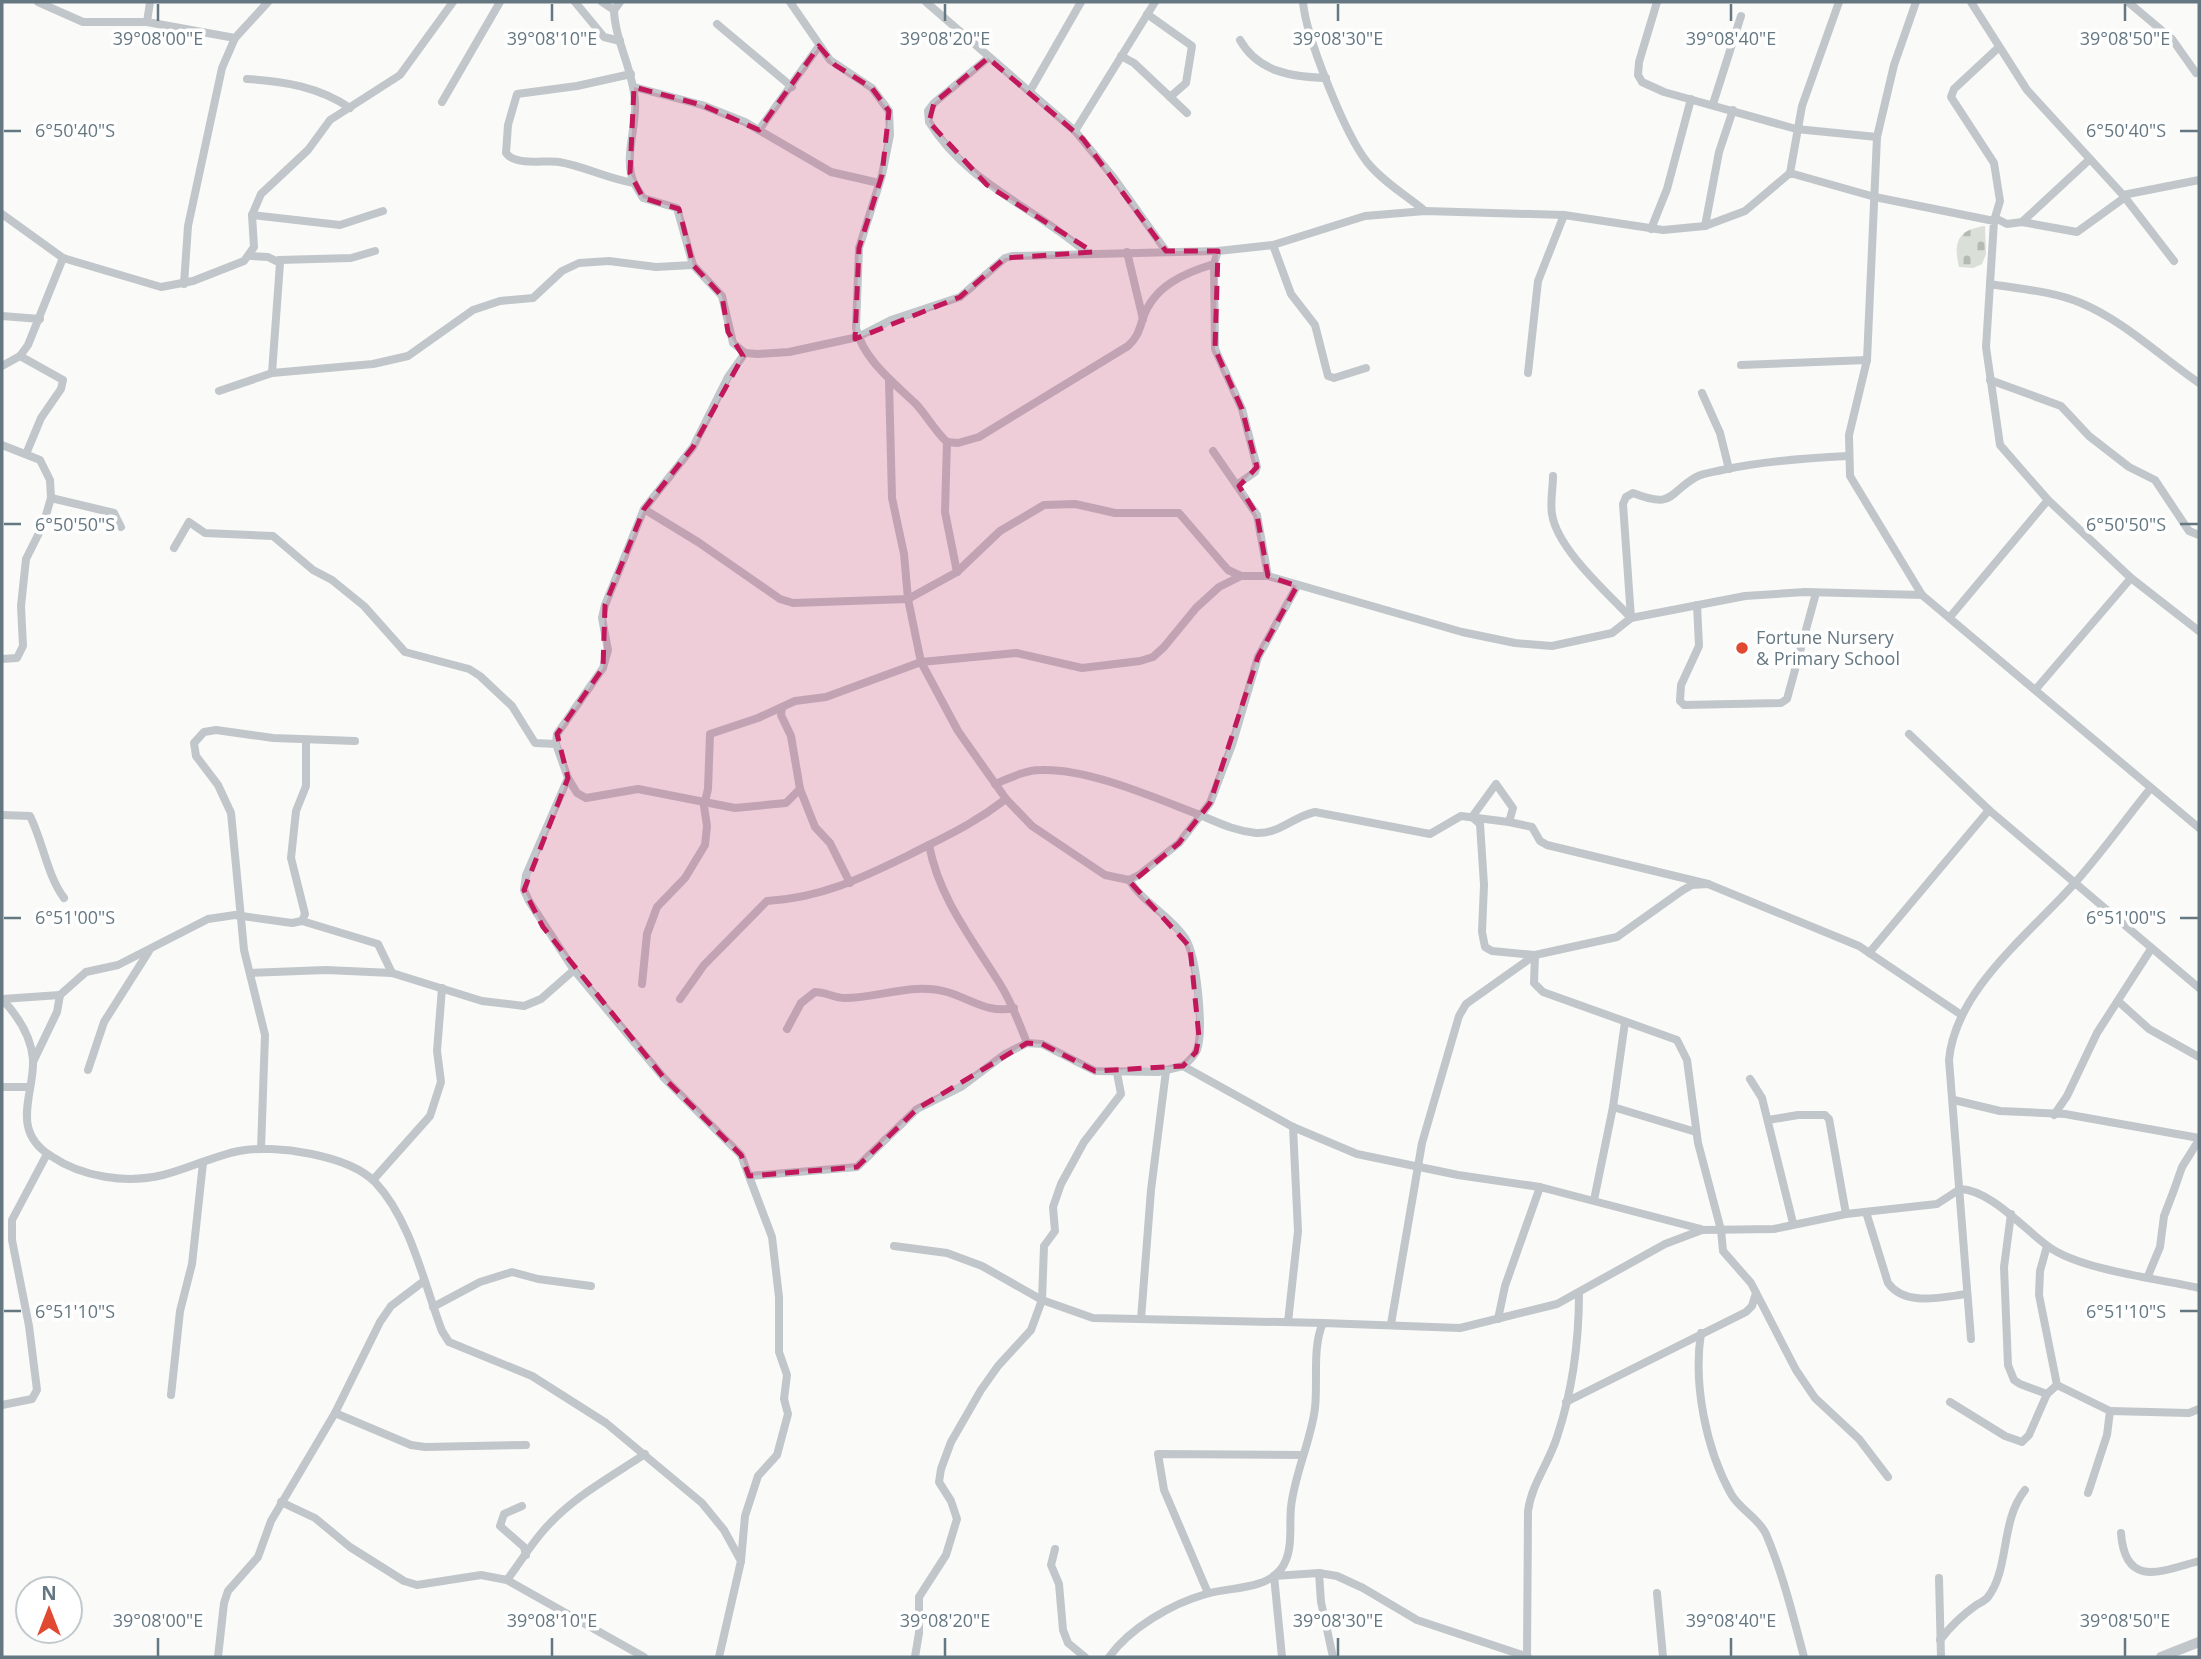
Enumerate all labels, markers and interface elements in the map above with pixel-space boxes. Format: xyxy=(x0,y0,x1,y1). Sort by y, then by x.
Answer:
text: 39°08'00"E xyxy=(113,26,203,50)
text: 39°08'10"E xyxy=(507,26,597,50)
text: 39°08'20"E xyxy=(900,26,990,50)
text: 39°08'30"E xyxy=(1293,26,1383,50)
text: 39°08'40"E xyxy=(1686,26,1776,50)
text: 39°08'50"E xyxy=(2080,26,2170,50)
text: 6°50'40"S xyxy=(35,118,115,142)
text: 6°50'40"S xyxy=(2086,118,2166,142)
text: 6°50'50"S xyxy=(35,512,115,536)
text: 6°50'50"S xyxy=(2086,512,2166,536)
place label: Fortune Nursery & Primary School xyxy=(1756,625,1900,670)
marker: Fortune Nursery & Primary School xyxy=(1734,640,1750,656)
text: 6°51'00"S xyxy=(35,905,115,929)
text: 6°51'00"S xyxy=(2086,905,2166,929)
text: 6°51'10"S xyxy=(35,1299,115,1323)
text: 6°51'10"S xyxy=(2086,1299,2166,1323)
north arrow xyxy=(14,1575,84,1645)
text: N xyxy=(41,1580,57,1606)
text: 39°08'00"E xyxy=(113,1608,203,1632)
text: 39°08'10"E xyxy=(507,1608,597,1632)
text: 39°08'20"E xyxy=(900,1608,990,1632)
text: 39°08'30"E xyxy=(1293,1608,1383,1632)
text: 39°08'40"E xyxy=(1686,1608,1776,1632)
text: 39°08'50"E xyxy=(2080,1608,2170,1632)

